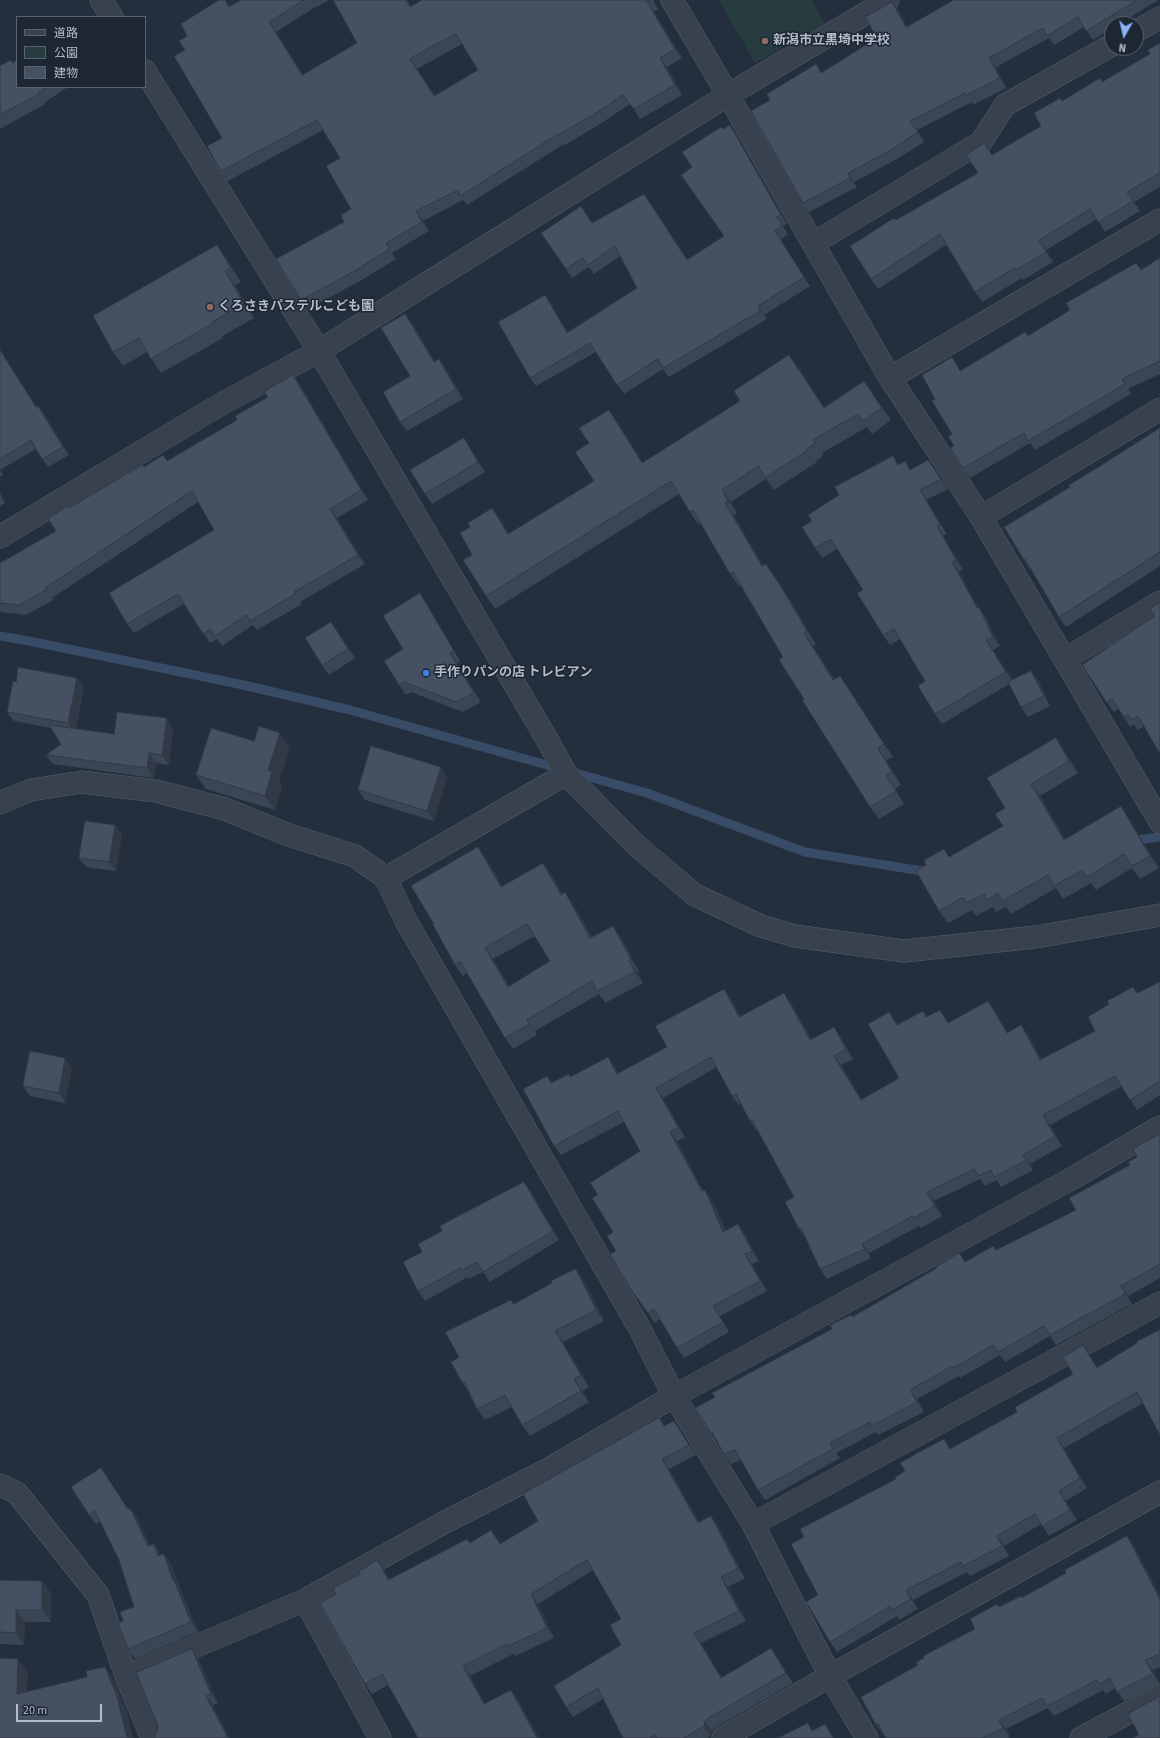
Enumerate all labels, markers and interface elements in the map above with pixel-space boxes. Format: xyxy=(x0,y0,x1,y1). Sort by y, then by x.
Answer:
legend xyxy=(16,16,146,88)
north arrow xyxy=(1104,16,1144,56)
text: 道路 xyxy=(54,25,78,42)
place label: 新潟市立黒埼中学校 xyxy=(773,33,890,49)
marker: 新潟市立黒埼中学校 xyxy=(760,36,770,46)
text: N xyxy=(1118,39,1127,55)
text: 公園 xyxy=(54,45,78,62)
text: 建物 xyxy=(54,65,78,82)
place label: くろさきパステルこども園 xyxy=(218,299,374,315)
marker: くろさきパステルこども園 xyxy=(205,302,215,312)
place label: 手作りパンの店 トレビアン xyxy=(434,665,593,681)
marker: 手作りパンの店 トレビアン xyxy=(421,668,431,678)
scale bar xyxy=(18,1696,104,1722)
text: 20 m xyxy=(23,1702,47,1719)

